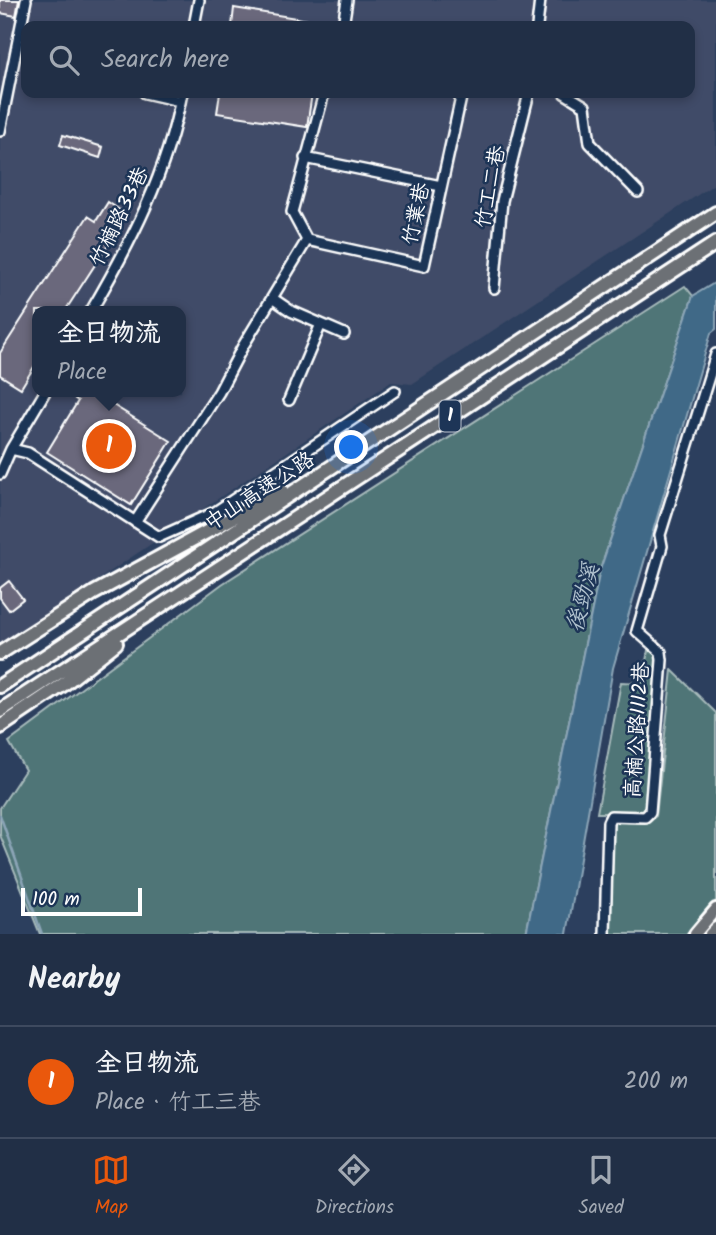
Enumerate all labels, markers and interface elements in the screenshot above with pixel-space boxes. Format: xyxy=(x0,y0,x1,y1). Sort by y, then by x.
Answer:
search box xyxy=(21,21,695,98)
text: Search here xyxy=(101,39,229,81)
icon: search xyxy=(45,41,83,79)
street label: 竹工二巷 xyxy=(467,143,515,231)
street label: 竹楠路33巷 xyxy=(82,161,158,273)
street label: 竹業巷 xyxy=(394,180,440,248)
popup xyxy=(32,306,186,397)
text: 全日物流 xyxy=(57,313,161,355)
text: Place xyxy=(57,355,106,391)
road number: 1 xyxy=(440,400,461,432)
pin: 1 xyxy=(86,420,132,472)
your location xyxy=(334,430,368,464)
street label: 中山高速公路 xyxy=(198,444,322,540)
water label: 後勁溪 xyxy=(558,558,611,636)
street label: 高楠公路1112巷 xyxy=(617,661,659,799)
scale bar xyxy=(21,885,142,917)
text: 100 m xyxy=(32,885,80,915)
text: Nearby xyxy=(28,956,120,1004)
text: 全日物流 xyxy=(95,1043,199,1085)
text: 1 xyxy=(48,1064,54,1100)
text: 200 m xyxy=(624,1064,688,1100)
text: Place · 竹工三巷 xyxy=(95,1085,260,1121)
tab: Map xyxy=(92,1151,130,1223)
tab: Directions xyxy=(315,1151,394,1223)
tab: Saved xyxy=(579,1151,624,1223)

